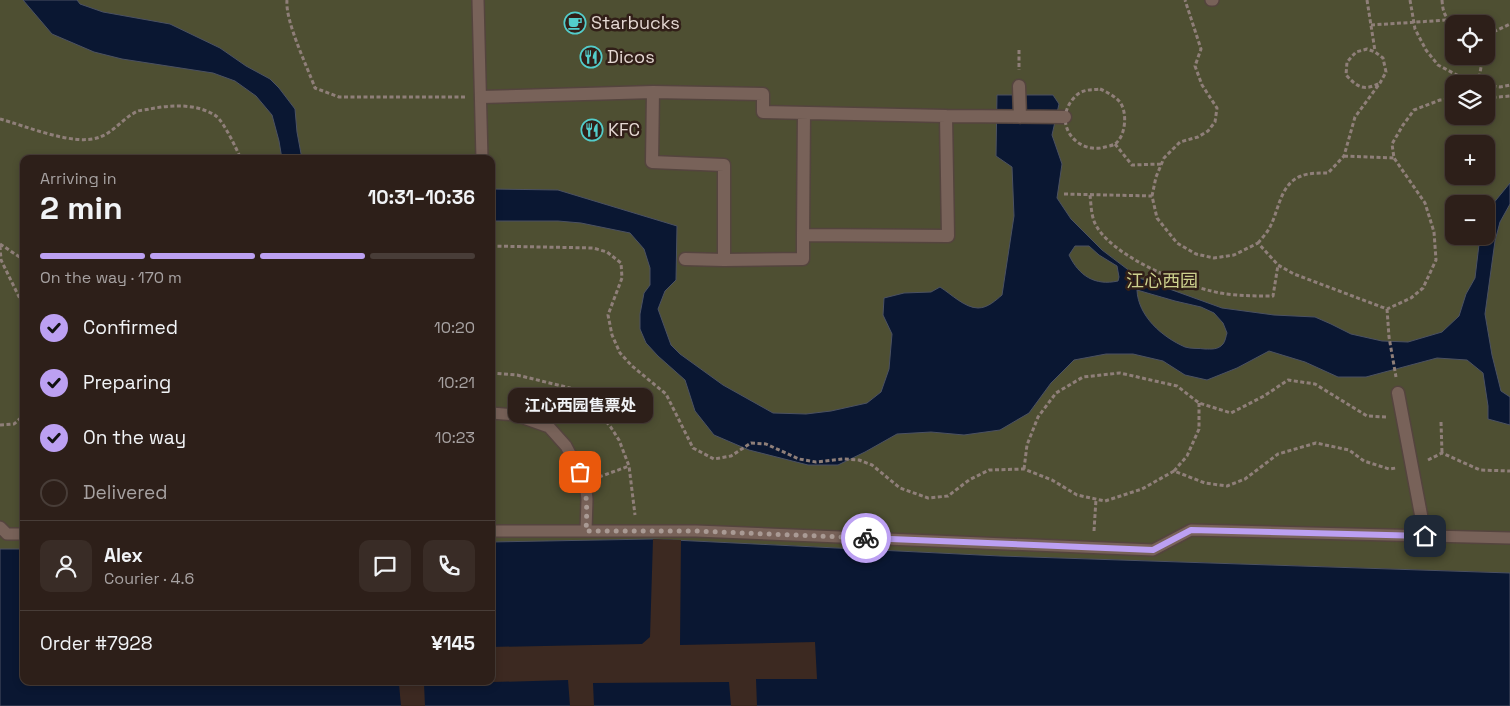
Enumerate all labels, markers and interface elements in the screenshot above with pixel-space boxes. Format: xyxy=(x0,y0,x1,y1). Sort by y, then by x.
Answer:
cafe icon: Starbucks xyxy=(563,11,587,35)
place label: Starbucks xyxy=(591,11,680,34)
map controls xyxy=(1445,15,1495,245)
button: locate xyxy=(1445,15,1495,65)
restaurant icon: Dicos xyxy=(579,45,603,69)
place label: Dicos xyxy=(607,45,655,68)
button: layers xyxy=(1445,75,1495,125)
restaurant icon: KFC xyxy=(580,118,604,142)
place label: KFC xyxy=(608,118,640,141)
button: + xyxy=(1445,135,1495,185)
text: Arriving in xyxy=(40,168,117,189)
text: 10:31–10:36 xyxy=(368,185,475,210)
text: 2 min xyxy=(40,188,123,228)
button: − xyxy=(1445,195,1495,245)
text: On the way · 170 m xyxy=(40,267,182,288)
park label: 江心西园 xyxy=(1126,269,1198,292)
icon: check xyxy=(40,314,68,342)
text: Confirmed xyxy=(83,315,178,340)
text: 10:20 xyxy=(434,317,475,338)
icon: check xyxy=(40,369,68,397)
text: Preparing xyxy=(83,370,171,395)
text: 10:21 xyxy=(438,372,475,393)
callout: 江心西园售票处 xyxy=(508,387,652,422)
text: 江心西园售票处 xyxy=(524,395,637,416)
icon: check xyxy=(40,424,68,452)
text: On the way xyxy=(83,425,186,450)
text: 10:23 xyxy=(435,427,475,448)
pin xyxy=(559,451,601,493)
icon: bag xyxy=(566,458,594,486)
text: Delivered xyxy=(83,480,168,505)
courier xyxy=(841,513,891,563)
pin xyxy=(1404,515,1446,557)
icon: home xyxy=(1411,522,1439,550)
icon: bike xyxy=(852,524,880,552)
button: person xyxy=(40,540,92,592)
button: chat xyxy=(359,540,411,592)
button: phone xyxy=(423,540,475,592)
text: Alex xyxy=(104,543,143,568)
text: Courier · 4.6 xyxy=(104,568,194,589)
text: Order #7928 xyxy=(40,631,153,656)
text: ¥145 xyxy=(431,631,475,656)

